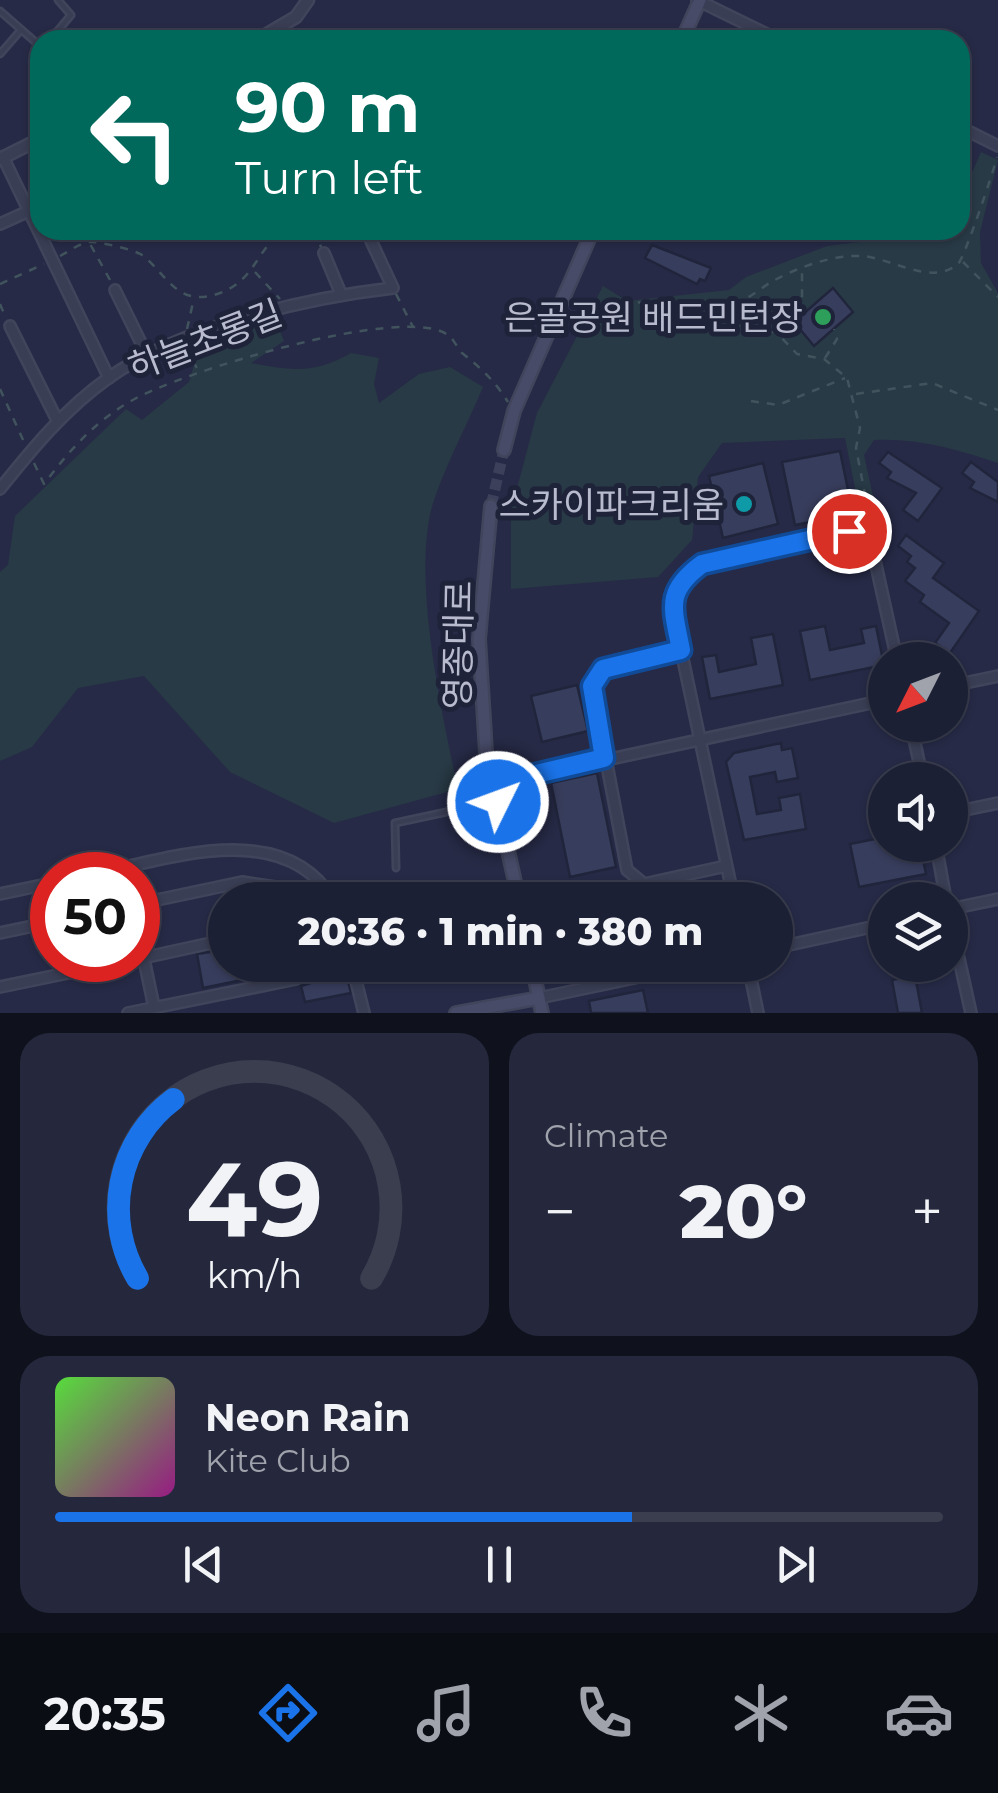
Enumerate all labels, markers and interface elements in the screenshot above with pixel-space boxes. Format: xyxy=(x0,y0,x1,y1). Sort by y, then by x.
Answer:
text: 90 m xyxy=(235,64,420,150)
icon: left xyxy=(70,70,200,200)
text: Turn left xyxy=(235,150,423,205)
street label: 하늘초롱길 xyxy=(122,291,288,389)
place label: 은골공원 배드민턴장 xyxy=(504,296,803,339)
marker: 은골공원 배드민턴장 xyxy=(812,306,834,328)
place label: 스카이파크리움 xyxy=(499,483,724,526)
pin xyxy=(807,489,892,574)
marker: 스카이파크리움 xyxy=(733,493,755,515)
icon: arrive xyxy=(822,504,877,559)
street label: 영종대로 xyxy=(435,580,481,710)
north arrow xyxy=(868,642,968,742)
map controls xyxy=(868,642,968,982)
position arrow xyxy=(446,750,550,854)
button: sound xyxy=(868,762,968,862)
speed limit sign: 50 xyxy=(30,852,160,982)
button: layers xyxy=(868,882,968,982)
text: 20:36 · 1 min · 380 m xyxy=(298,908,703,955)
text: Climate xyxy=(544,1116,668,1155)
text: 49 xyxy=(186,1135,323,1262)
text: 20° xyxy=(680,1165,807,1257)
text: − xyxy=(544,1178,576,1245)
text: + xyxy=(911,1178,943,1245)
text: km/h xyxy=(207,1253,302,1297)
text: Neon Rain xyxy=(205,1394,410,1441)
text: Kite Club xyxy=(205,1441,351,1480)
icon: previous xyxy=(176,1537,231,1592)
icon: pause xyxy=(472,1537,527,1592)
icon: next xyxy=(768,1537,823,1592)
icon: directions xyxy=(253,1678,323,1748)
icon: music xyxy=(411,1678,481,1748)
icon: phone xyxy=(569,1678,639,1748)
icon: climate xyxy=(726,1678,796,1748)
icon: car xyxy=(884,1678,954,1748)
text: 20:35 xyxy=(44,1686,166,1741)

